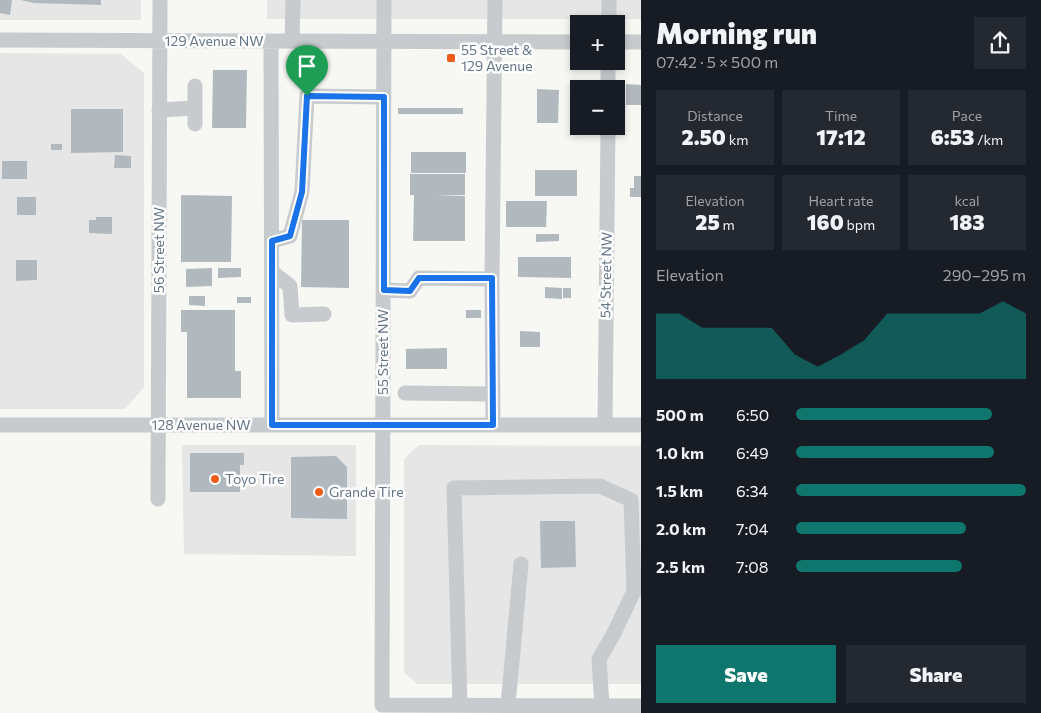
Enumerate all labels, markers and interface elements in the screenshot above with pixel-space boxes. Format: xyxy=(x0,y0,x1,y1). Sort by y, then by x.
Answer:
map controls xyxy=(570,15,625,135)
button: + xyxy=(570,15,625,70)
text: Morning run xyxy=(656,16,817,50)
button: share xyxy=(974,17,1026,69)
street label: 129 Avenue NW xyxy=(164,32,264,49)
place label: 55 Street & 129 Avenue xyxy=(461,41,533,74)
pin xyxy=(286,45,328,96)
icon: arrive xyxy=(293,52,321,80)
marker: 55 Street & 129 Avenue xyxy=(445,52,457,64)
text: 07:42 · 5 × 500 m xyxy=(656,52,778,71)
button: − xyxy=(570,80,625,135)
text: Distance xyxy=(687,107,743,124)
text: Time xyxy=(825,107,857,124)
text: Pace xyxy=(952,107,982,124)
text: 2.50 xyxy=(682,124,726,149)
text: 17:12 xyxy=(816,124,866,149)
text: 6:53 xyxy=(931,124,974,149)
text: km xyxy=(726,131,748,148)
text: /km xyxy=(974,131,1003,148)
text: Elevation xyxy=(685,192,745,209)
text: Heart rate xyxy=(808,192,874,209)
text: kcal xyxy=(954,192,980,209)
street label: 56 Street NW xyxy=(150,207,167,293)
text: 25 xyxy=(695,209,720,234)
text: 160 xyxy=(807,209,844,234)
text: 183 xyxy=(949,209,985,234)
text: m xyxy=(720,216,735,233)
text: bpm xyxy=(844,216,875,233)
street label: 54 Street NW xyxy=(596,232,615,318)
text: Elevation xyxy=(656,265,724,284)
text: 290–295 m xyxy=(943,265,1026,284)
street label: 55 Street NW xyxy=(374,309,391,395)
text: 500 m xyxy=(656,405,704,424)
text: 6:50 xyxy=(736,405,769,424)
street label: 128 Avenue NW xyxy=(151,416,251,433)
text: 1.0 km xyxy=(656,443,704,462)
text: 6:49 xyxy=(736,443,769,462)
place label: Toyo Tire xyxy=(225,470,284,487)
marker: Toyo Tire xyxy=(209,473,221,485)
text: 1.5 km xyxy=(656,481,703,500)
text: 6:34 xyxy=(736,481,768,500)
place label: Grande Tire xyxy=(329,483,404,500)
marker: Grande Tire xyxy=(313,486,325,498)
text: 2.0 km xyxy=(656,519,706,538)
text: 7:04 xyxy=(736,519,768,538)
text: 2.5 km xyxy=(656,557,705,576)
text: 7:08 xyxy=(736,557,768,576)
button: Save xyxy=(656,645,836,703)
button: Share xyxy=(846,645,1026,703)

